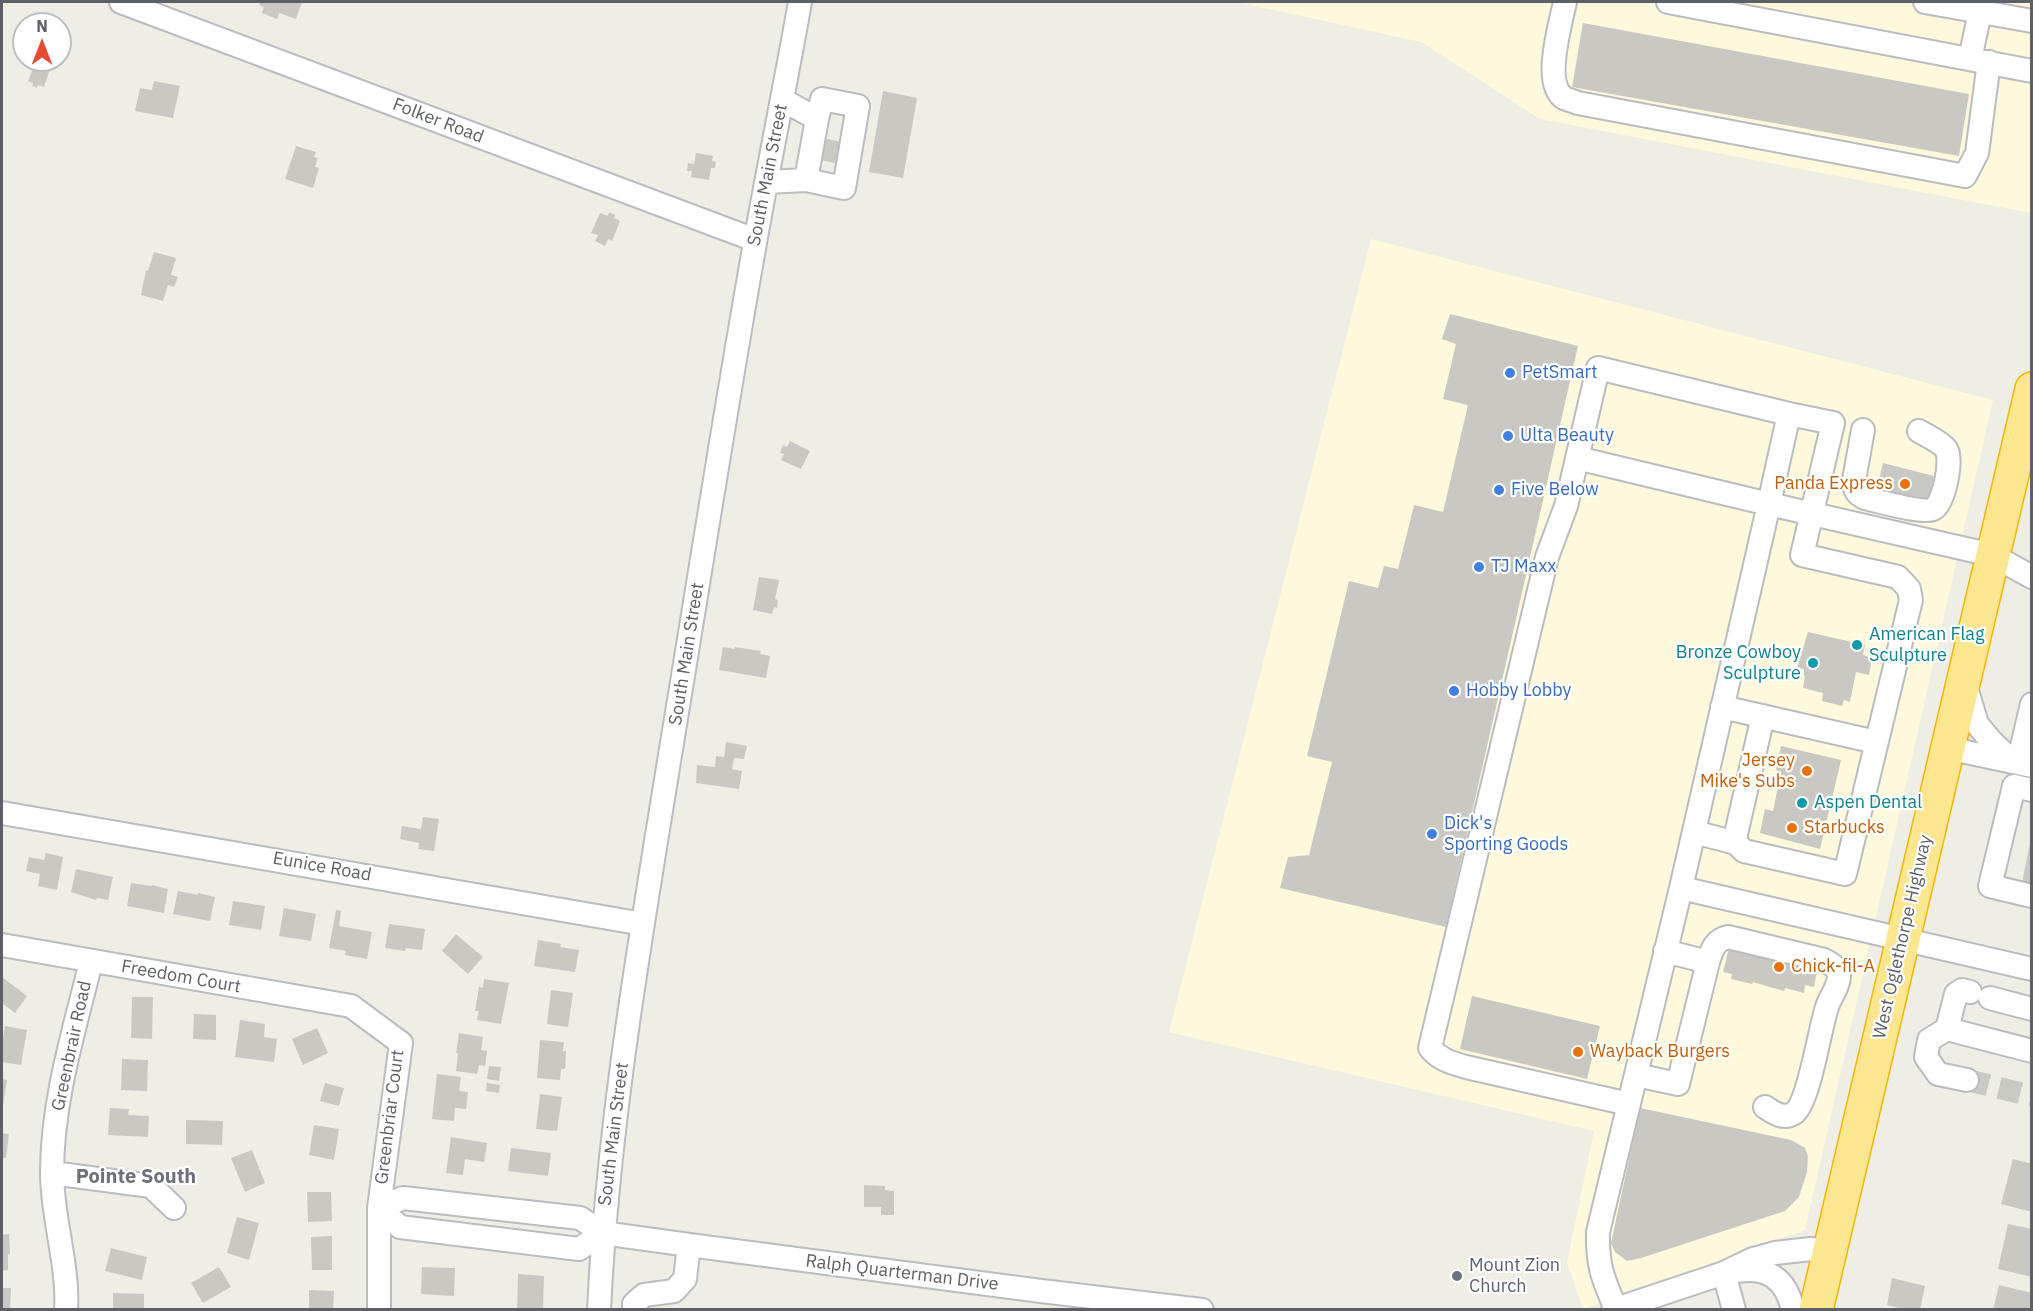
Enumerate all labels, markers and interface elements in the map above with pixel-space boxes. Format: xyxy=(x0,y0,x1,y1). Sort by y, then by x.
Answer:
north arrow xyxy=(12,12,72,72)
text: N xyxy=(36,16,48,36)
street label: Folker Road xyxy=(389,94,487,148)
street label: South Main Street xyxy=(744,102,792,248)
place label: PetSmart xyxy=(1522,362,1598,384)
marker: PetSmart xyxy=(1503,366,1517,380)
place label: Ulta Beauty xyxy=(1520,425,1614,447)
marker: Ulta Beauty xyxy=(1501,429,1515,443)
place label: Panda Express xyxy=(1774,473,1893,495)
marker: Panda Express xyxy=(1898,477,1912,491)
place label: Five Below xyxy=(1511,479,1599,501)
marker: Five Below xyxy=(1492,483,1506,497)
place label: TJ Maxx xyxy=(1491,556,1556,578)
marker: TJ Maxx xyxy=(1472,560,1486,574)
street label: South Main Street xyxy=(665,581,709,727)
place label: American Flag Sculpture xyxy=(1869,624,1984,666)
marker: American Flag Sculpture xyxy=(1850,638,1864,652)
place label: Bronze Cowboy Sculpture xyxy=(1676,642,1801,684)
marker: Bronze Cowboy Sculpture xyxy=(1806,656,1820,670)
place label: Hobby Lobby xyxy=(1466,680,1572,702)
marker: Hobby Lobby xyxy=(1447,684,1461,698)
place label: Jersey Mike's Subs xyxy=(1700,750,1795,792)
marker: Jersey Mike's Subs xyxy=(1800,764,1814,778)
place label: Aspen Dental xyxy=(1814,792,1922,814)
marker: Aspen Dental xyxy=(1795,796,1809,810)
place label: Dick's Sporting Goods xyxy=(1444,813,1568,856)
place label: Starbucks xyxy=(1804,817,1885,839)
marker: Starbucks xyxy=(1785,821,1799,835)
marker: Dick's Sporting Goods xyxy=(1425,827,1439,841)
street label: West Oglethorpe Highway xyxy=(1869,833,1937,1041)
street label: Eunice Road xyxy=(271,848,373,886)
street label: Freedom Court xyxy=(120,956,242,998)
place label: Chick-fil-A xyxy=(1791,956,1875,978)
marker: Chick-fil-A xyxy=(1772,960,1786,974)
street label: Greenbrair Road xyxy=(48,979,96,1113)
place label: Wayback Burgers xyxy=(1590,1041,1730,1063)
marker: Wayback Burgers xyxy=(1571,1045,1585,1059)
street label: Greenbriar Court xyxy=(371,1048,409,1186)
street label: South Main Street xyxy=(594,1061,634,1207)
district label: Pointe South xyxy=(76,1165,196,1189)
street label: Ralph Quarterman Drive xyxy=(804,1250,1000,1296)
place label: Mount Zion Church xyxy=(1469,1255,1560,1298)
marker: Mount Zion Church xyxy=(1450,1269,1464,1283)

